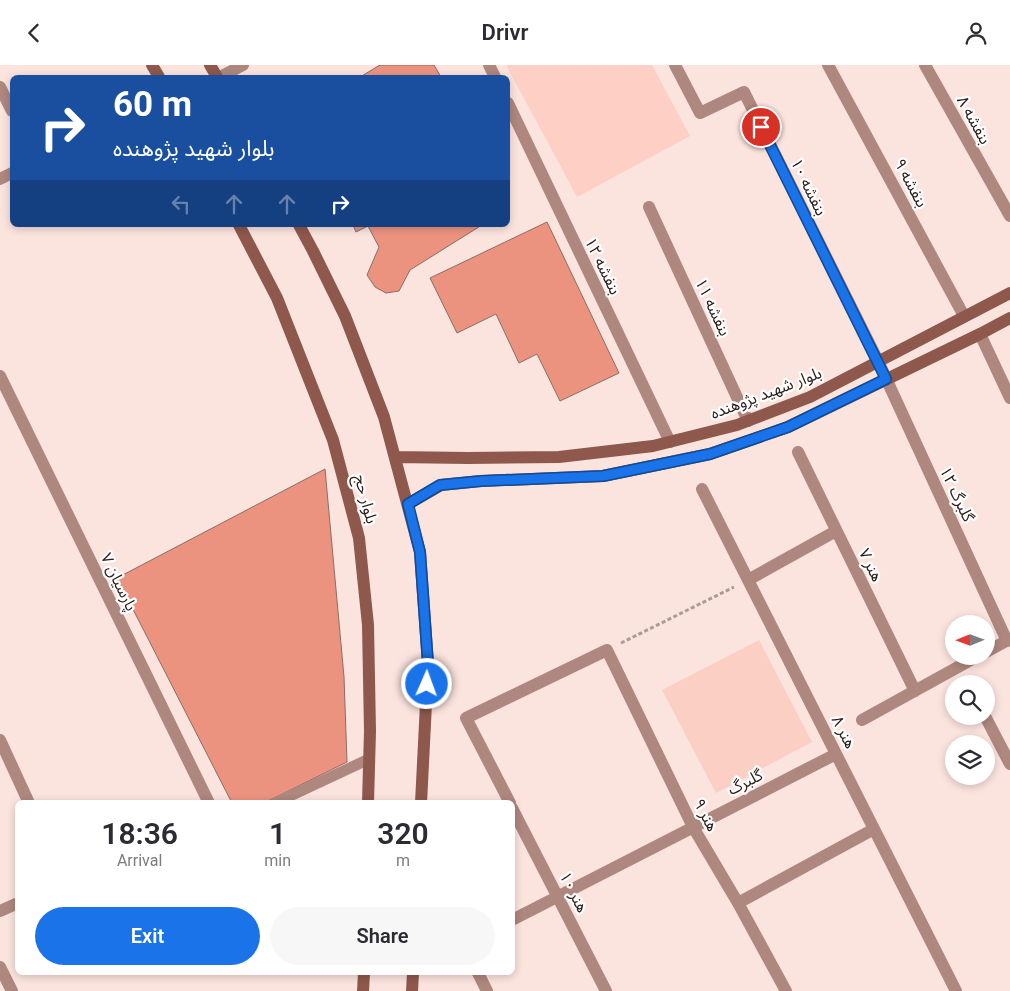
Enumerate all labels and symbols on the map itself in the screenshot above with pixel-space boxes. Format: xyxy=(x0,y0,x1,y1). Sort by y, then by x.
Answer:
street label: بنفشه ۸ xyxy=(953,93,995,147)
pin xyxy=(740,106,782,148)
street label: بنفشه ۱۰ xyxy=(787,155,831,219)
street label: بنفشه ۹ xyxy=(890,155,932,211)
street label: بنفشه ۱۲ xyxy=(581,234,625,298)
street label: بنفشه ۱۱ xyxy=(691,275,735,339)
street label: بلوار شهید پژوهنده xyxy=(708,363,825,424)
street label: گلبرگ ۱۲ xyxy=(936,463,978,525)
street label: بلوار حج xyxy=(347,472,382,526)
street label: هنر ۷ xyxy=(855,545,887,585)
street label: پارسیان ۷ xyxy=(96,550,141,615)
north arrow xyxy=(945,615,995,665)
position arrow xyxy=(400,657,452,709)
street label: هنر ۸ xyxy=(828,712,860,752)
street label: گلبرگ xyxy=(724,765,766,799)
street label: هنر ۹ xyxy=(690,795,722,835)
street label: هنر ۱۰ xyxy=(556,868,592,916)

